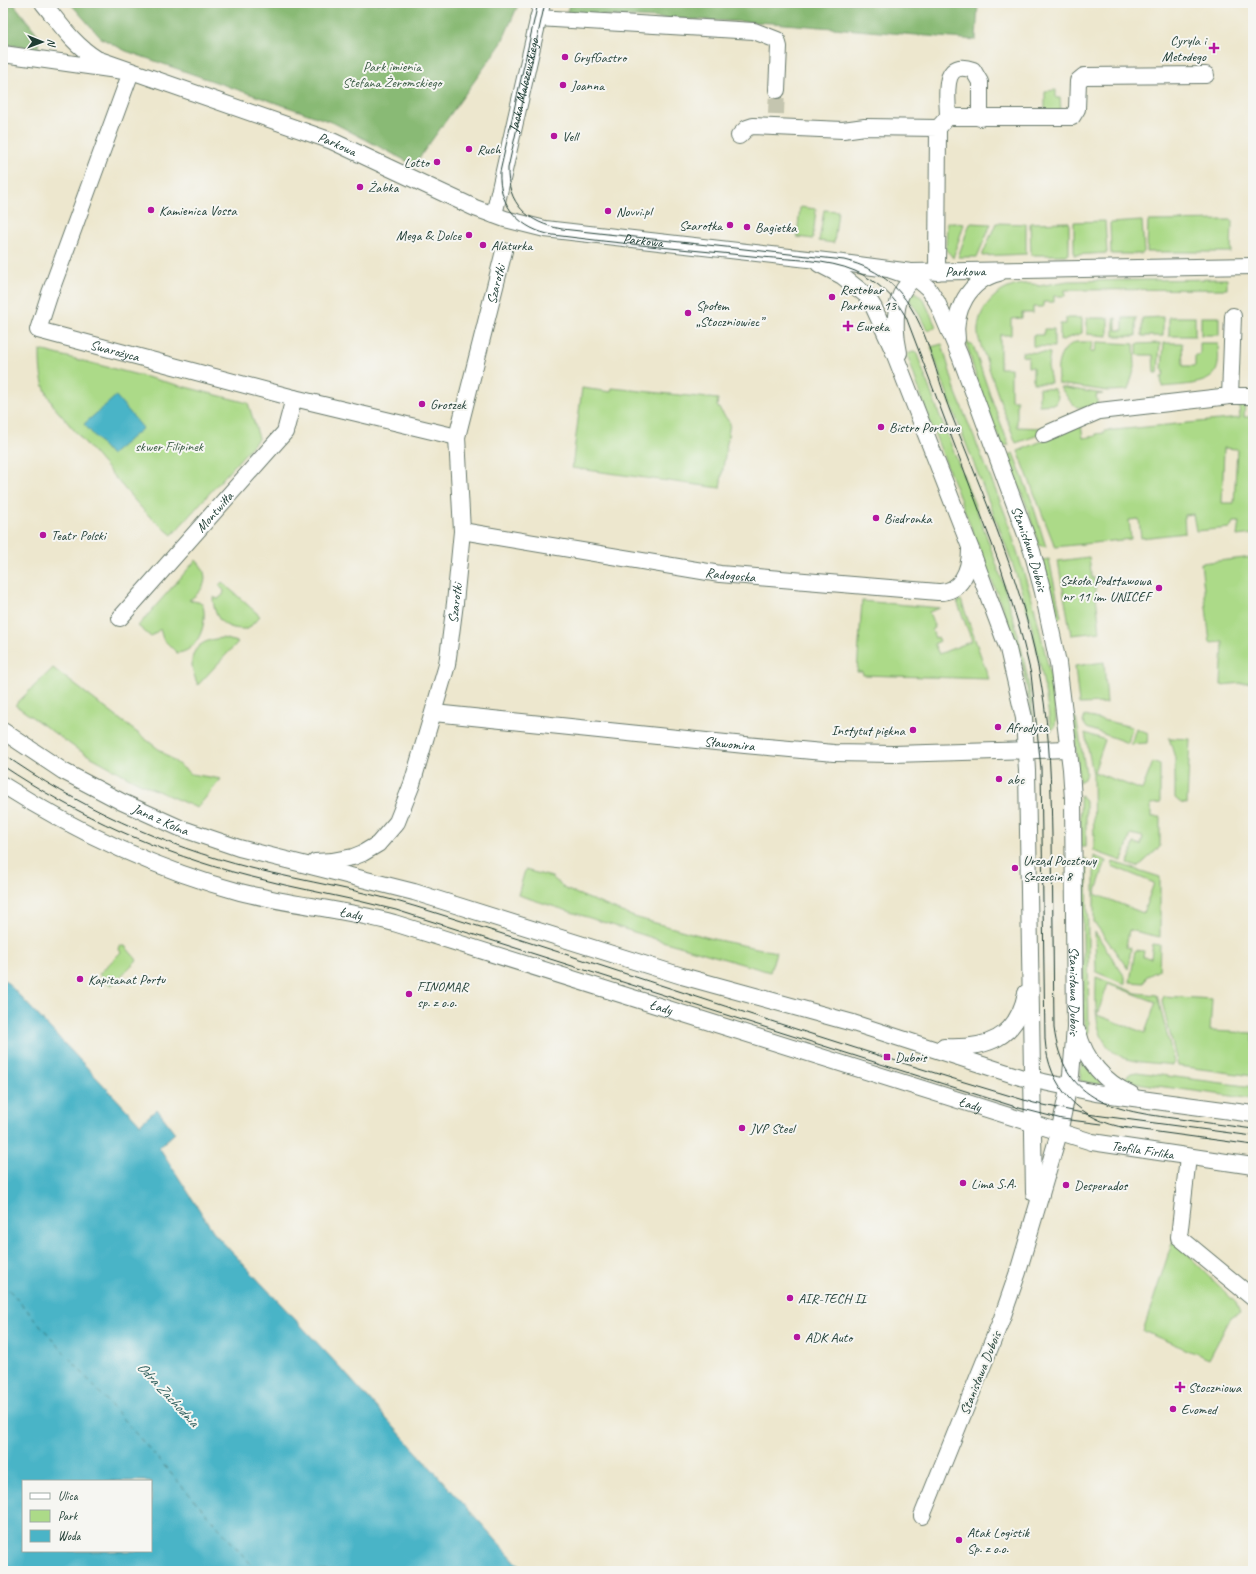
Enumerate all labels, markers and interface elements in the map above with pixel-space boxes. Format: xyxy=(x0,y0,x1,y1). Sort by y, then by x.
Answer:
north arrow xyxy=(22,22,62,62)
place label: Cyryla i Metodego xyxy=(1162,32,1208,65)
street label: Jacka Malczewskiego xyxy=(505,36,543,135)
text: N xyxy=(45,39,59,48)
marker: Cyryla i Metodego xyxy=(1209,43,1219,53)
place label: GryfGastro xyxy=(573,49,628,66)
marker: GryfGastro xyxy=(560,52,570,62)
park label: Park imienia Stefana Żeromskiego xyxy=(343,58,443,91)
place label: Joanna xyxy=(570,77,605,94)
marker: Joanna xyxy=(558,80,568,90)
place label: Vell xyxy=(562,128,580,145)
street label: Parkowa xyxy=(316,129,360,161)
marker: Vell xyxy=(549,131,559,141)
place label: Ruch xyxy=(477,141,501,158)
marker: Ruch xyxy=(464,144,474,154)
place label: Lotto xyxy=(404,154,431,171)
marker: Lotto xyxy=(432,157,442,167)
place label: Żabka xyxy=(368,179,400,196)
marker: Żabka xyxy=(355,182,365,192)
place label: Kamienica Vossa xyxy=(159,202,238,219)
place label: Novvi.pl xyxy=(616,203,654,220)
marker: Kamienica Vossa xyxy=(146,205,156,215)
marker: Novvi.pl xyxy=(603,206,613,216)
place label: Szarotka xyxy=(679,217,723,234)
place label: Bagietka xyxy=(755,219,797,236)
marker: Szarotka xyxy=(725,220,735,230)
marker: Bagietka xyxy=(742,222,752,232)
place label: Mega & Dolce xyxy=(396,227,462,244)
marker: Mega & Dolce xyxy=(464,230,474,240)
street label: Parkowa xyxy=(622,230,665,252)
place label: Alaturka xyxy=(491,237,533,254)
marker: Alaturka xyxy=(478,240,488,250)
street label: Szarotki xyxy=(483,261,510,306)
street label: Parkowa xyxy=(945,263,987,280)
place label: Restobar Parkowa 13 xyxy=(840,281,898,314)
marker: Restobar Parkowa 13 xyxy=(827,292,837,302)
place label: Społem „Stoczniowiec” xyxy=(696,297,766,330)
marker: Społem „Stoczniowiec” xyxy=(683,308,693,318)
place label: Eureka xyxy=(856,318,890,335)
marker: Eureka xyxy=(843,321,853,331)
street label: Swarożyca xyxy=(88,336,142,366)
place label: Groszek xyxy=(430,396,468,413)
marker: Groszek xyxy=(417,399,427,409)
place label: Bistro Portowe xyxy=(889,419,961,436)
marker: Bistro Portowe xyxy=(876,422,886,432)
park label: skwer Filipinek xyxy=(135,438,204,455)
street label: Montwiłła xyxy=(192,488,238,536)
street label: Stanisława Dubois xyxy=(1007,504,1051,595)
place label: Biedronka xyxy=(884,510,932,527)
marker: Biedronka xyxy=(871,513,881,523)
place label: Teatr Polski xyxy=(51,527,108,544)
marker: Teatr Polski xyxy=(38,530,48,540)
street label: Radogoska xyxy=(704,564,757,586)
place label: Szkoła Podstawowa nr 11 im. UNICEF xyxy=(1060,572,1153,605)
street label: Szarotki xyxy=(444,580,466,624)
marker: Szkoła Podstawowa nr 11 im. UNICEF xyxy=(1154,583,1164,593)
place label: Afrodyta xyxy=(1006,719,1049,736)
place label: Instytut piękna xyxy=(831,722,906,739)
marker: Afrodyta xyxy=(993,722,1003,732)
marker: Instytut piękna xyxy=(908,725,918,735)
street label: Sławomira xyxy=(703,733,756,755)
place label: abc xyxy=(1007,771,1025,788)
marker: abc xyxy=(994,774,1004,784)
street label: Jana z Kolna xyxy=(129,799,191,840)
place label: Urząd Pocztowy Szczecin 8 xyxy=(1023,852,1098,885)
marker: Urząd Pocztowy Szczecin 8 xyxy=(1010,863,1020,873)
street label: Łady xyxy=(338,903,365,924)
street label: Stanisława Dubois xyxy=(1065,947,1083,1037)
place label: Kapitanat Portu xyxy=(88,971,166,988)
marker: Kapitanat Portu xyxy=(75,974,85,984)
place label: FINOMAR sp. z o.o. xyxy=(417,978,470,1011)
marker: FINOMAR sp. z o.o. xyxy=(404,989,414,999)
street label: Łady xyxy=(648,996,675,1019)
place label: Dubois xyxy=(895,1049,928,1066)
marker: Dubois xyxy=(882,1052,892,1062)
street label: Łady xyxy=(957,1093,984,1116)
place label: JVP Steel xyxy=(749,1120,797,1137)
marker: JVP Steel xyxy=(737,1123,747,1133)
street label: Teofila Firlika xyxy=(1110,1137,1176,1163)
place label: Lima S.A. xyxy=(971,1175,1016,1192)
place label: Desperados xyxy=(1074,1177,1129,1194)
marker: Lima S.A. xyxy=(958,1178,968,1188)
marker: Desperados xyxy=(1061,1180,1071,1190)
place label: AIR-TECH II xyxy=(798,1290,869,1307)
marker: AIR-TECH II xyxy=(785,1293,795,1303)
street label: Stanisława Dubois xyxy=(956,1328,1005,1417)
place label: ADK Auto xyxy=(805,1329,854,1346)
marker: ADK Auto xyxy=(792,1332,802,1342)
water label: Odra Zachodnia xyxy=(133,1358,204,1432)
place label: Stoczniowa xyxy=(1188,1379,1242,1396)
marker: Stoczniowa xyxy=(1175,1382,1185,1392)
place label: Evomed xyxy=(1181,1401,1219,1418)
marker: Evomed xyxy=(1168,1404,1178,1414)
legend xyxy=(22,1480,152,1552)
text: Ulica xyxy=(58,1488,79,1504)
text: Park xyxy=(58,1508,79,1524)
place label: Atak Logistik Sp. z o.o. xyxy=(967,1524,1030,1557)
text: Woda xyxy=(58,1528,82,1544)
marker: Atak Logistik Sp. z o.o. xyxy=(954,1535,964,1545)

